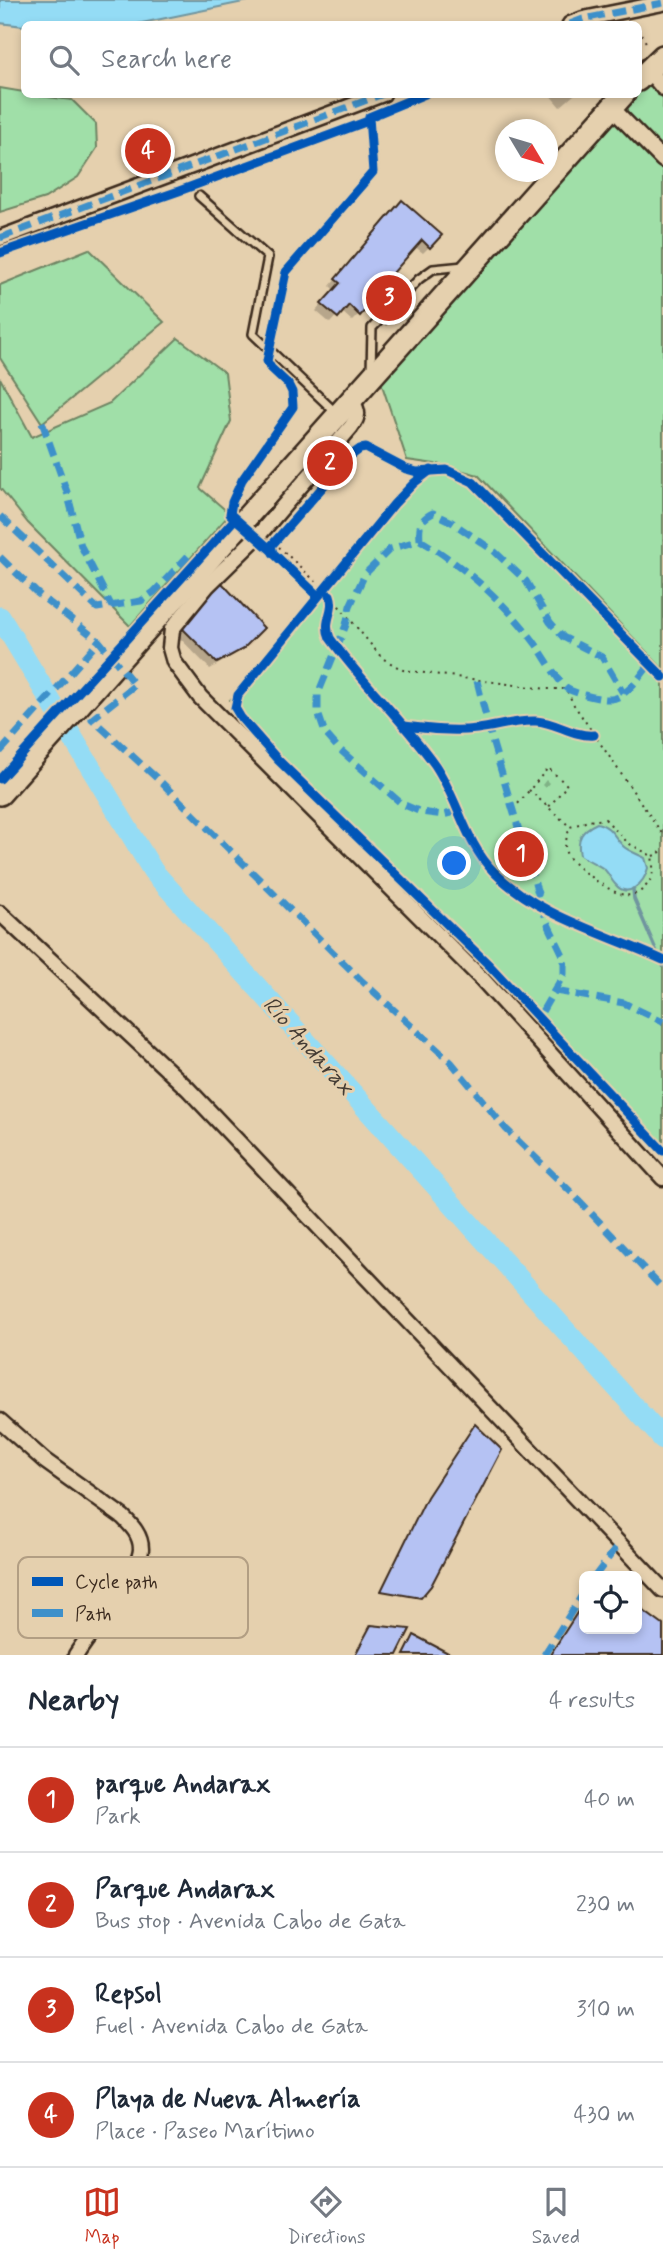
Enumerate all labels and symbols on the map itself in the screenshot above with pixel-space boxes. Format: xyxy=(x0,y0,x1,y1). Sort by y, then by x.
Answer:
north arrow xyxy=(495,119,558,182)
pin: 4 xyxy=(125,125,171,177)
pin: 3 xyxy=(366,272,412,324)
pin: 2 xyxy=(307,437,353,489)
pin: 1 xyxy=(498,828,544,880)
your location xyxy=(437,846,471,880)
water label: Río Andarax xyxy=(255,991,360,1103)
legend xyxy=(18,1557,248,1638)
text: Cycle path xyxy=(75,1570,158,1595)
text: Path xyxy=(75,1602,112,1627)

